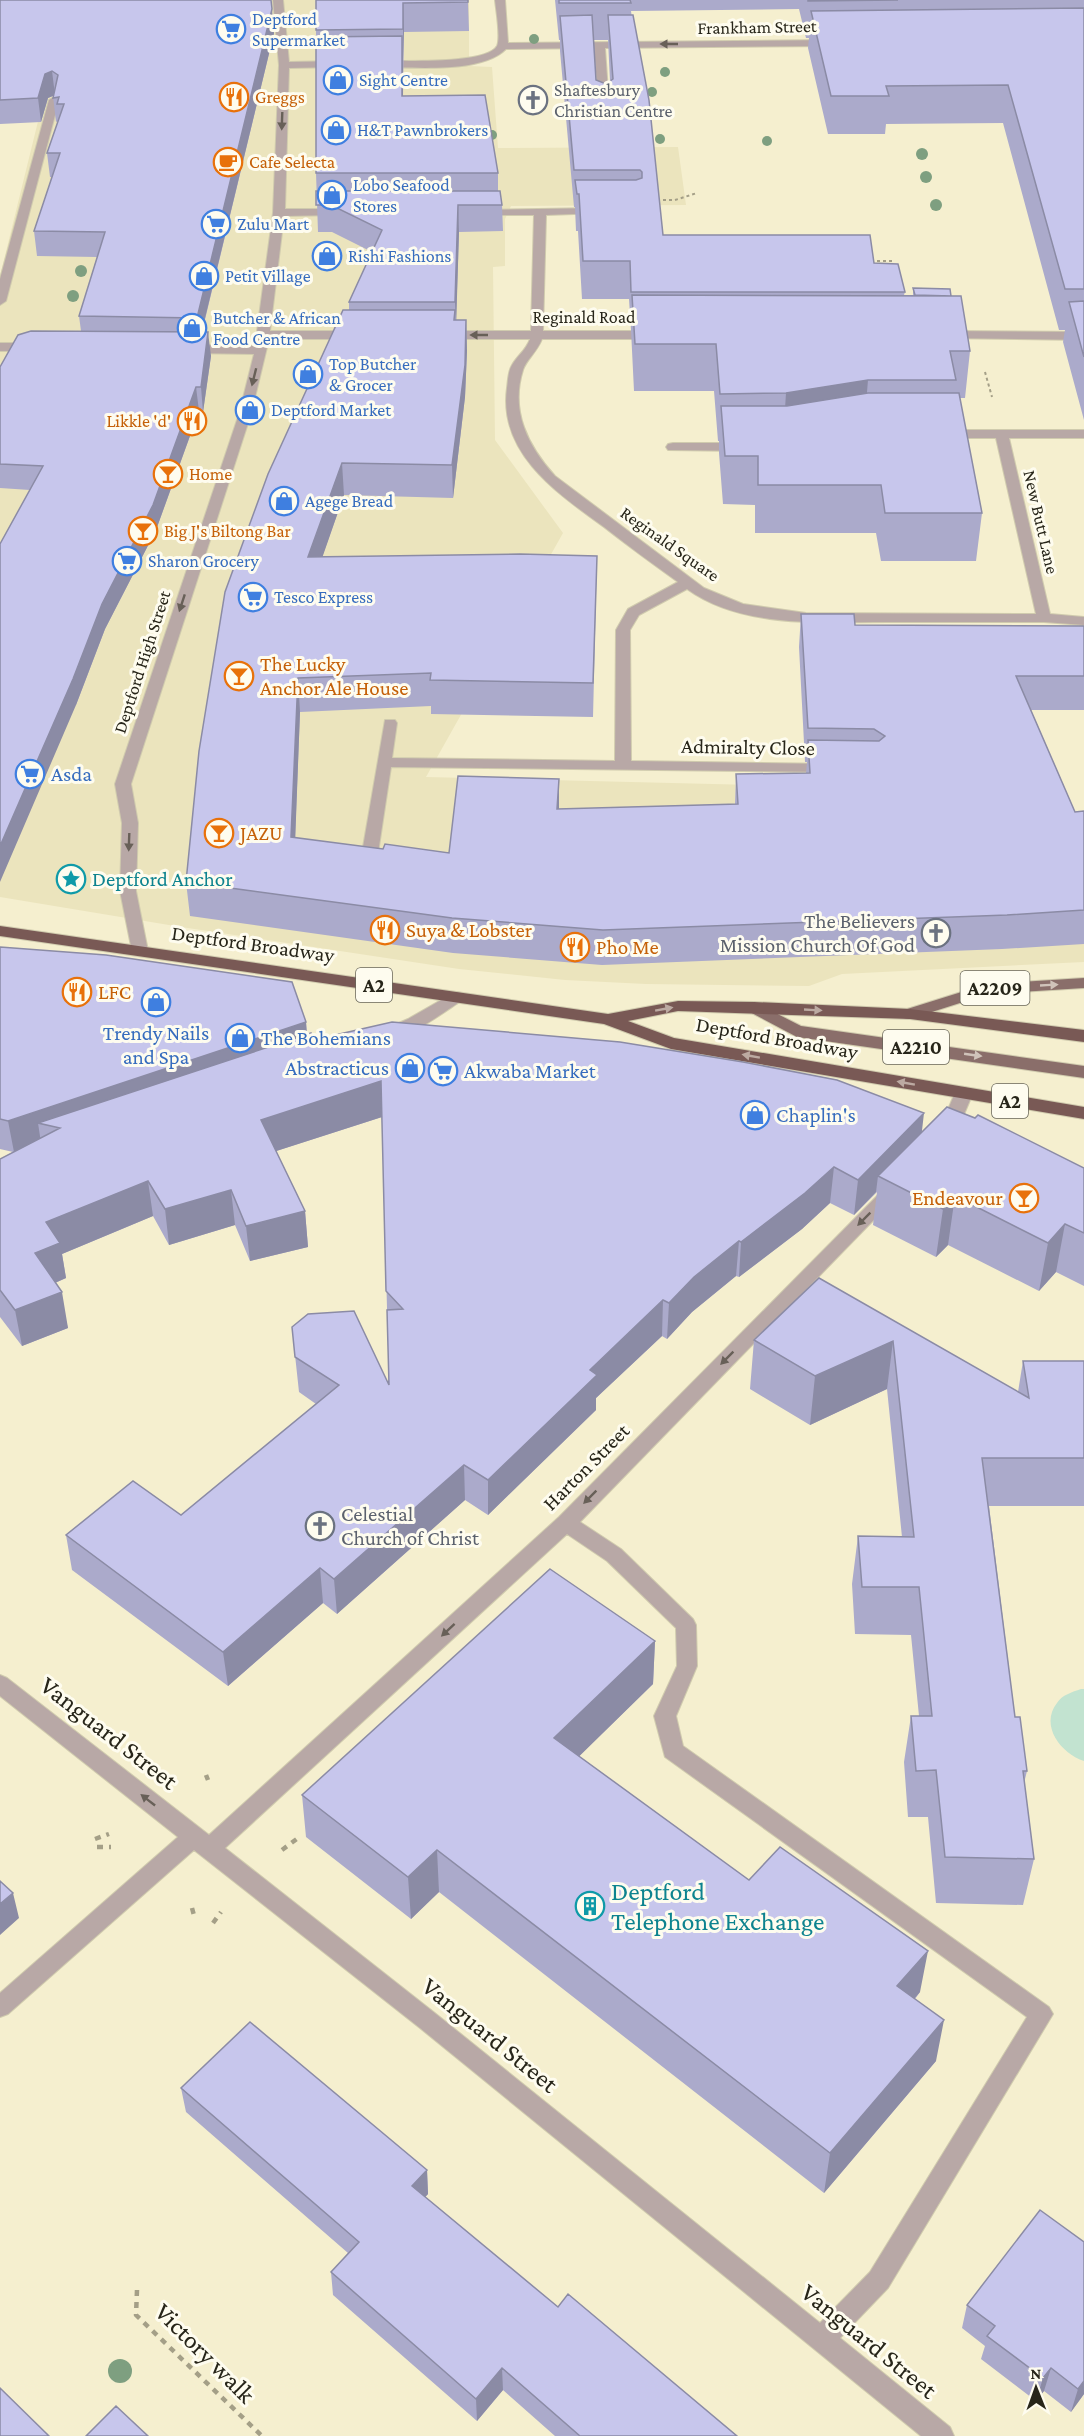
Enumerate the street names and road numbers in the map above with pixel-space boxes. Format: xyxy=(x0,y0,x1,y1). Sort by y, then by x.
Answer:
street label: Frankham Street xyxy=(697,16,818,38)
street label: Reginald Road xyxy=(532,307,636,327)
street label: New Butt Lane xyxy=(1019,468,1063,576)
street label: Reginald Square xyxy=(617,503,723,586)
street label: Deptford High Street xyxy=(110,587,175,736)
street label: Admiralty Close xyxy=(681,734,815,760)
street label: Deptford Broadway xyxy=(170,921,336,967)
road number: A2 xyxy=(356,968,392,1002)
road number: A2209 xyxy=(960,971,1030,1005)
street label: Deptford Broadway xyxy=(694,1012,860,1064)
road number: A2210 xyxy=(883,1030,949,1064)
road number: A2 xyxy=(992,1084,1028,1118)
street label: Harton Street xyxy=(538,1418,635,1515)
street label: Vanguard Street xyxy=(35,1670,184,1796)
street label: Vanguard Street xyxy=(416,1971,564,2099)
street label: Vanguard Street xyxy=(795,2277,943,2405)
street label: Victory walk xyxy=(149,2297,262,2410)

